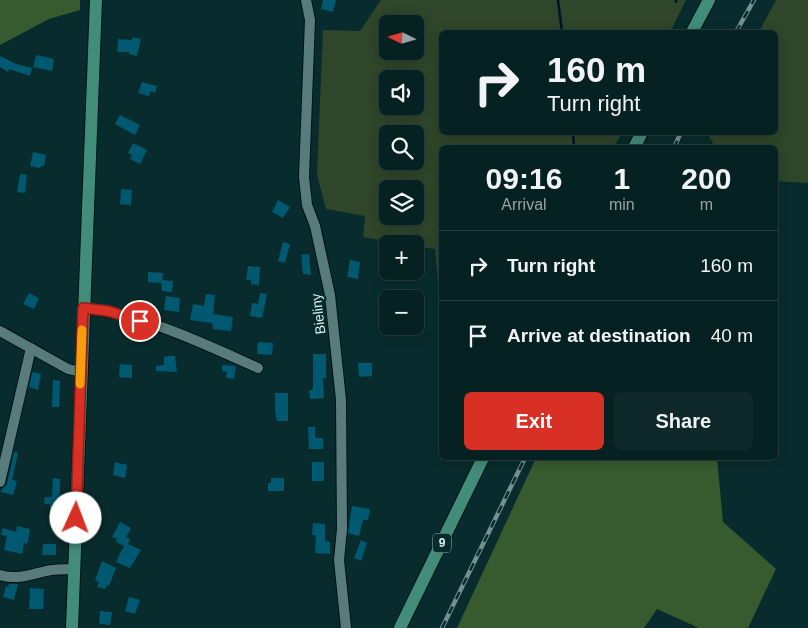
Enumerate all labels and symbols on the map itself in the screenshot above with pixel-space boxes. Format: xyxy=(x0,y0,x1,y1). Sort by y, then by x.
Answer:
north arrow xyxy=(379,15,424,60)
street label: Bieliny xyxy=(308,293,328,335)
pin xyxy=(119,300,161,342)
position arrow xyxy=(49,491,101,543)
road number: 9 xyxy=(433,534,451,552)

